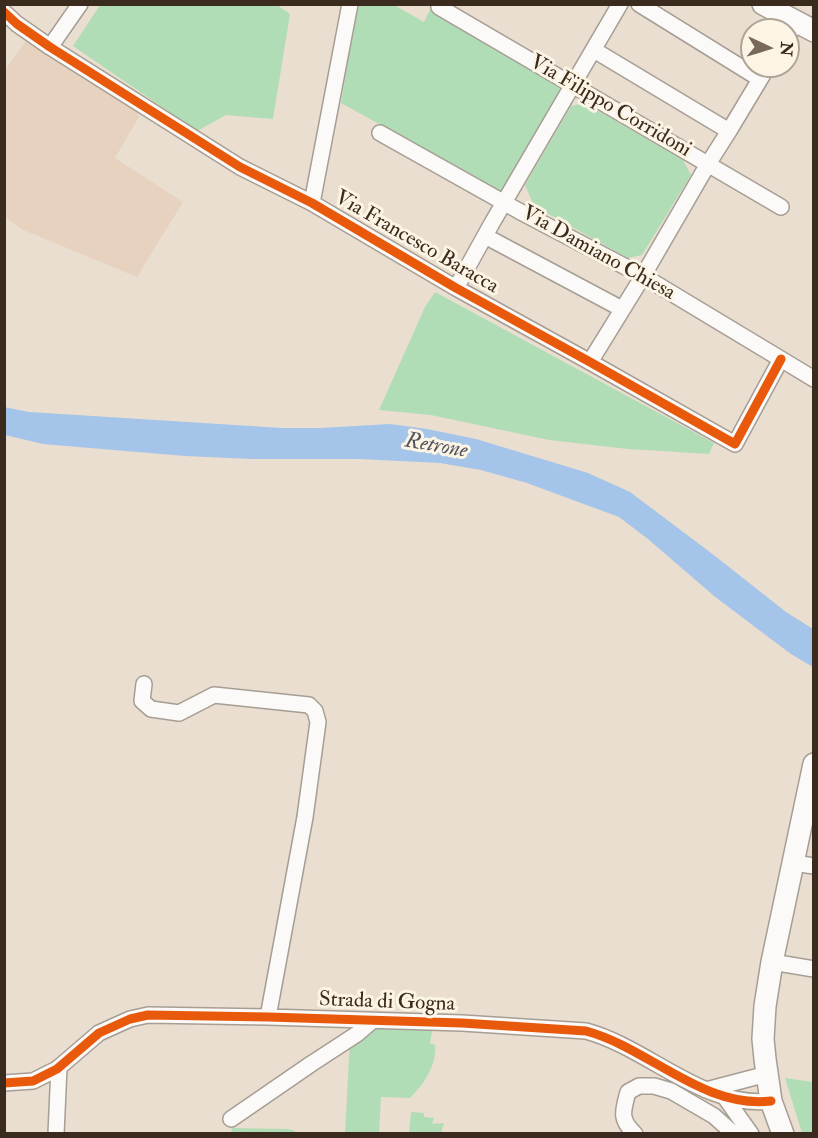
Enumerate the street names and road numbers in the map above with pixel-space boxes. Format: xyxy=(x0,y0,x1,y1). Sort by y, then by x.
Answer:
street label: Via Filippo Corridoni xyxy=(525,51,695,163)
street label: Via Francesco Baracca xyxy=(330,186,502,300)
street label: Via Damiano Chiesa xyxy=(517,201,679,307)
street label: Strada di Gogna xyxy=(318,988,456,1018)

